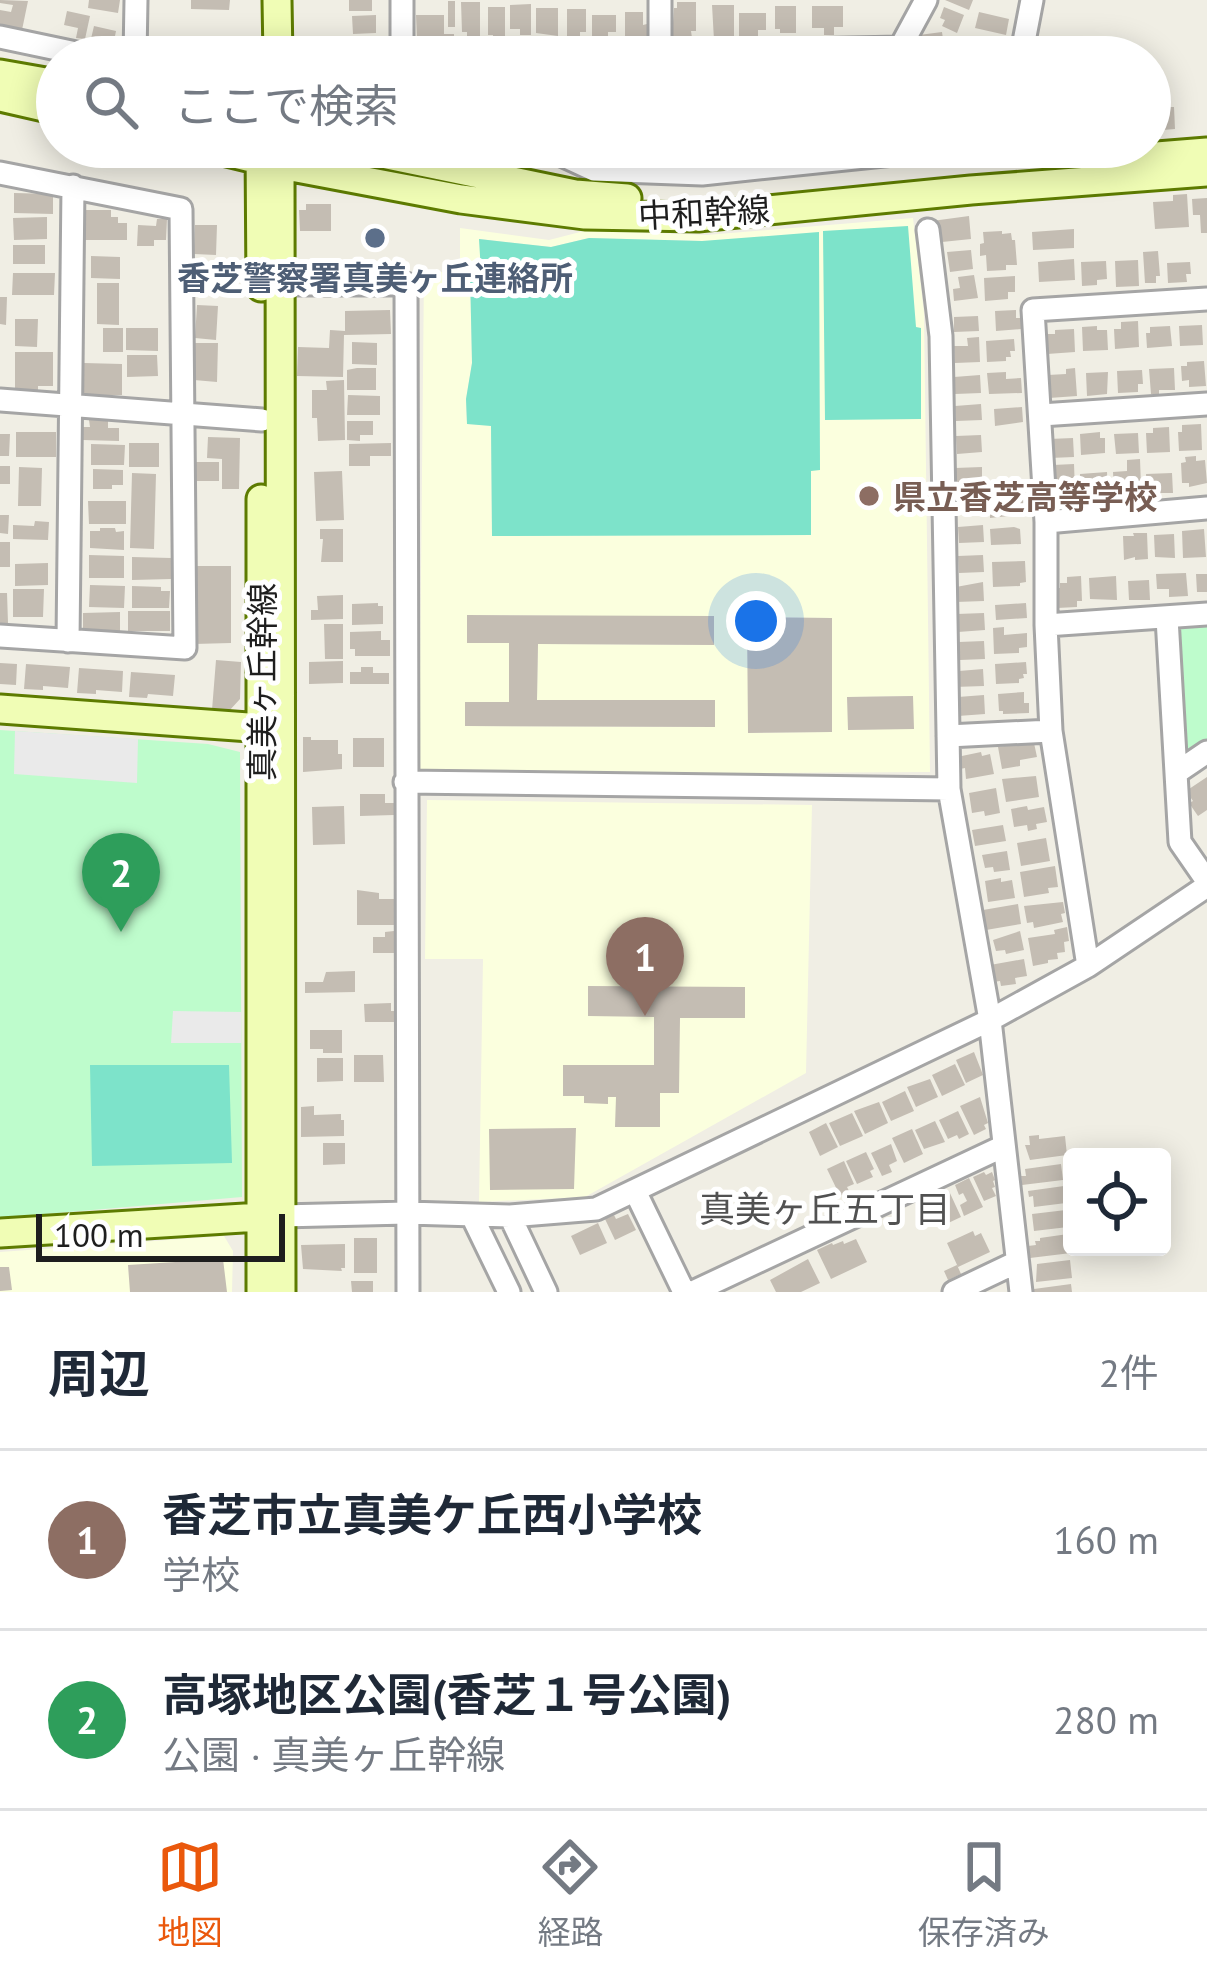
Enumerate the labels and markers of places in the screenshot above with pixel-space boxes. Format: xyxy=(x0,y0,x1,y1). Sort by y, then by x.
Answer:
marker: 香芝警察署真美ヶ丘連絡所 xyxy=(362,225,388,251)
place label: 香芝警察署真美ヶ丘連絡所 xyxy=(177,256,573,299)
place label: 県立香芝高等学校 xyxy=(893,475,1157,518)
marker: 県立香芝高等学校 xyxy=(856,483,882,509)
pin: 2 xyxy=(82,833,160,932)
pin: 1 xyxy=(606,917,684,1016)

